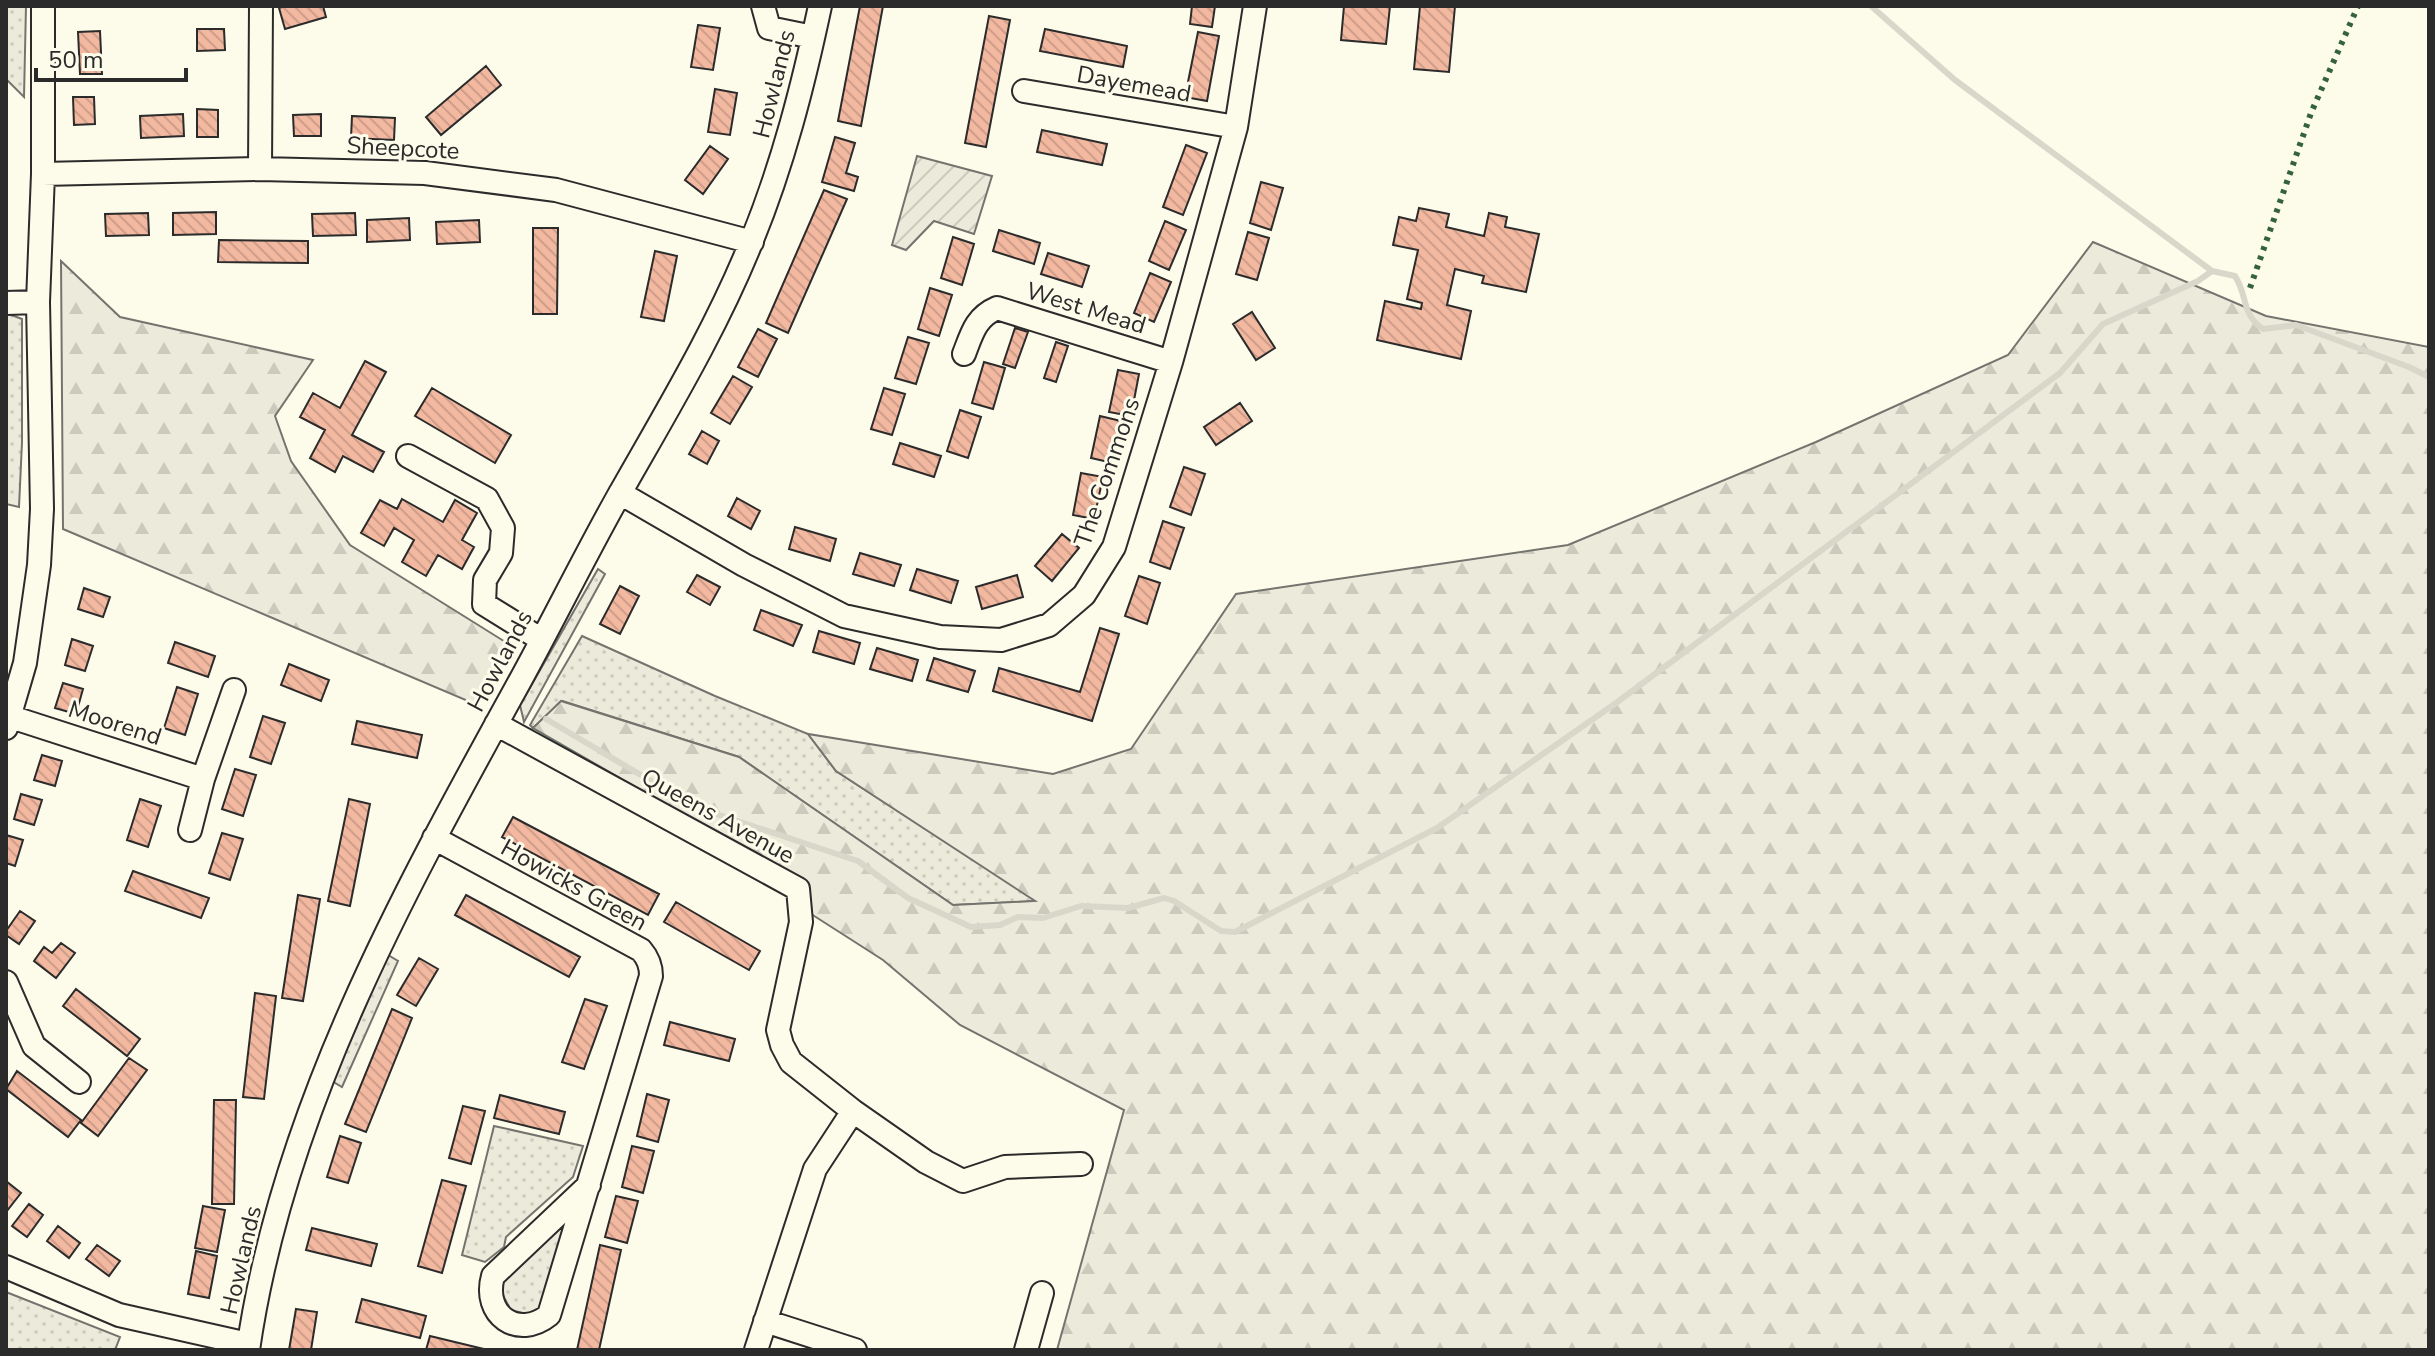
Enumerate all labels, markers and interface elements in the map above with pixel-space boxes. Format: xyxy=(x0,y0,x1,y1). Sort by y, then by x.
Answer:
street label: Howlands xyxy=(745,26,803,142)
scale bar xyxy=(36,32,186,82)
text: 50 m xyxy=(48,44,104,76)
street label: Dayemead xyxy=(1074,58,1194,110)
street label: Sheepcote xyxy=(346,129,460,167)
street label: West Mead xyxy=(1022,275,1150,341)
street label: The Commons xyxy=(1067,393,1147,551)
street label: Howlands xyxy=(460,605,540,717)
street label: Moorend xyxy=(64,693,166,753)
street label: Queens Avenue xyxy=(636,761,800,871)
street label: Howicks Green xyxy=(495,832,653,938)
street label: Howlands xyxy=(213,1203,269,1317)

